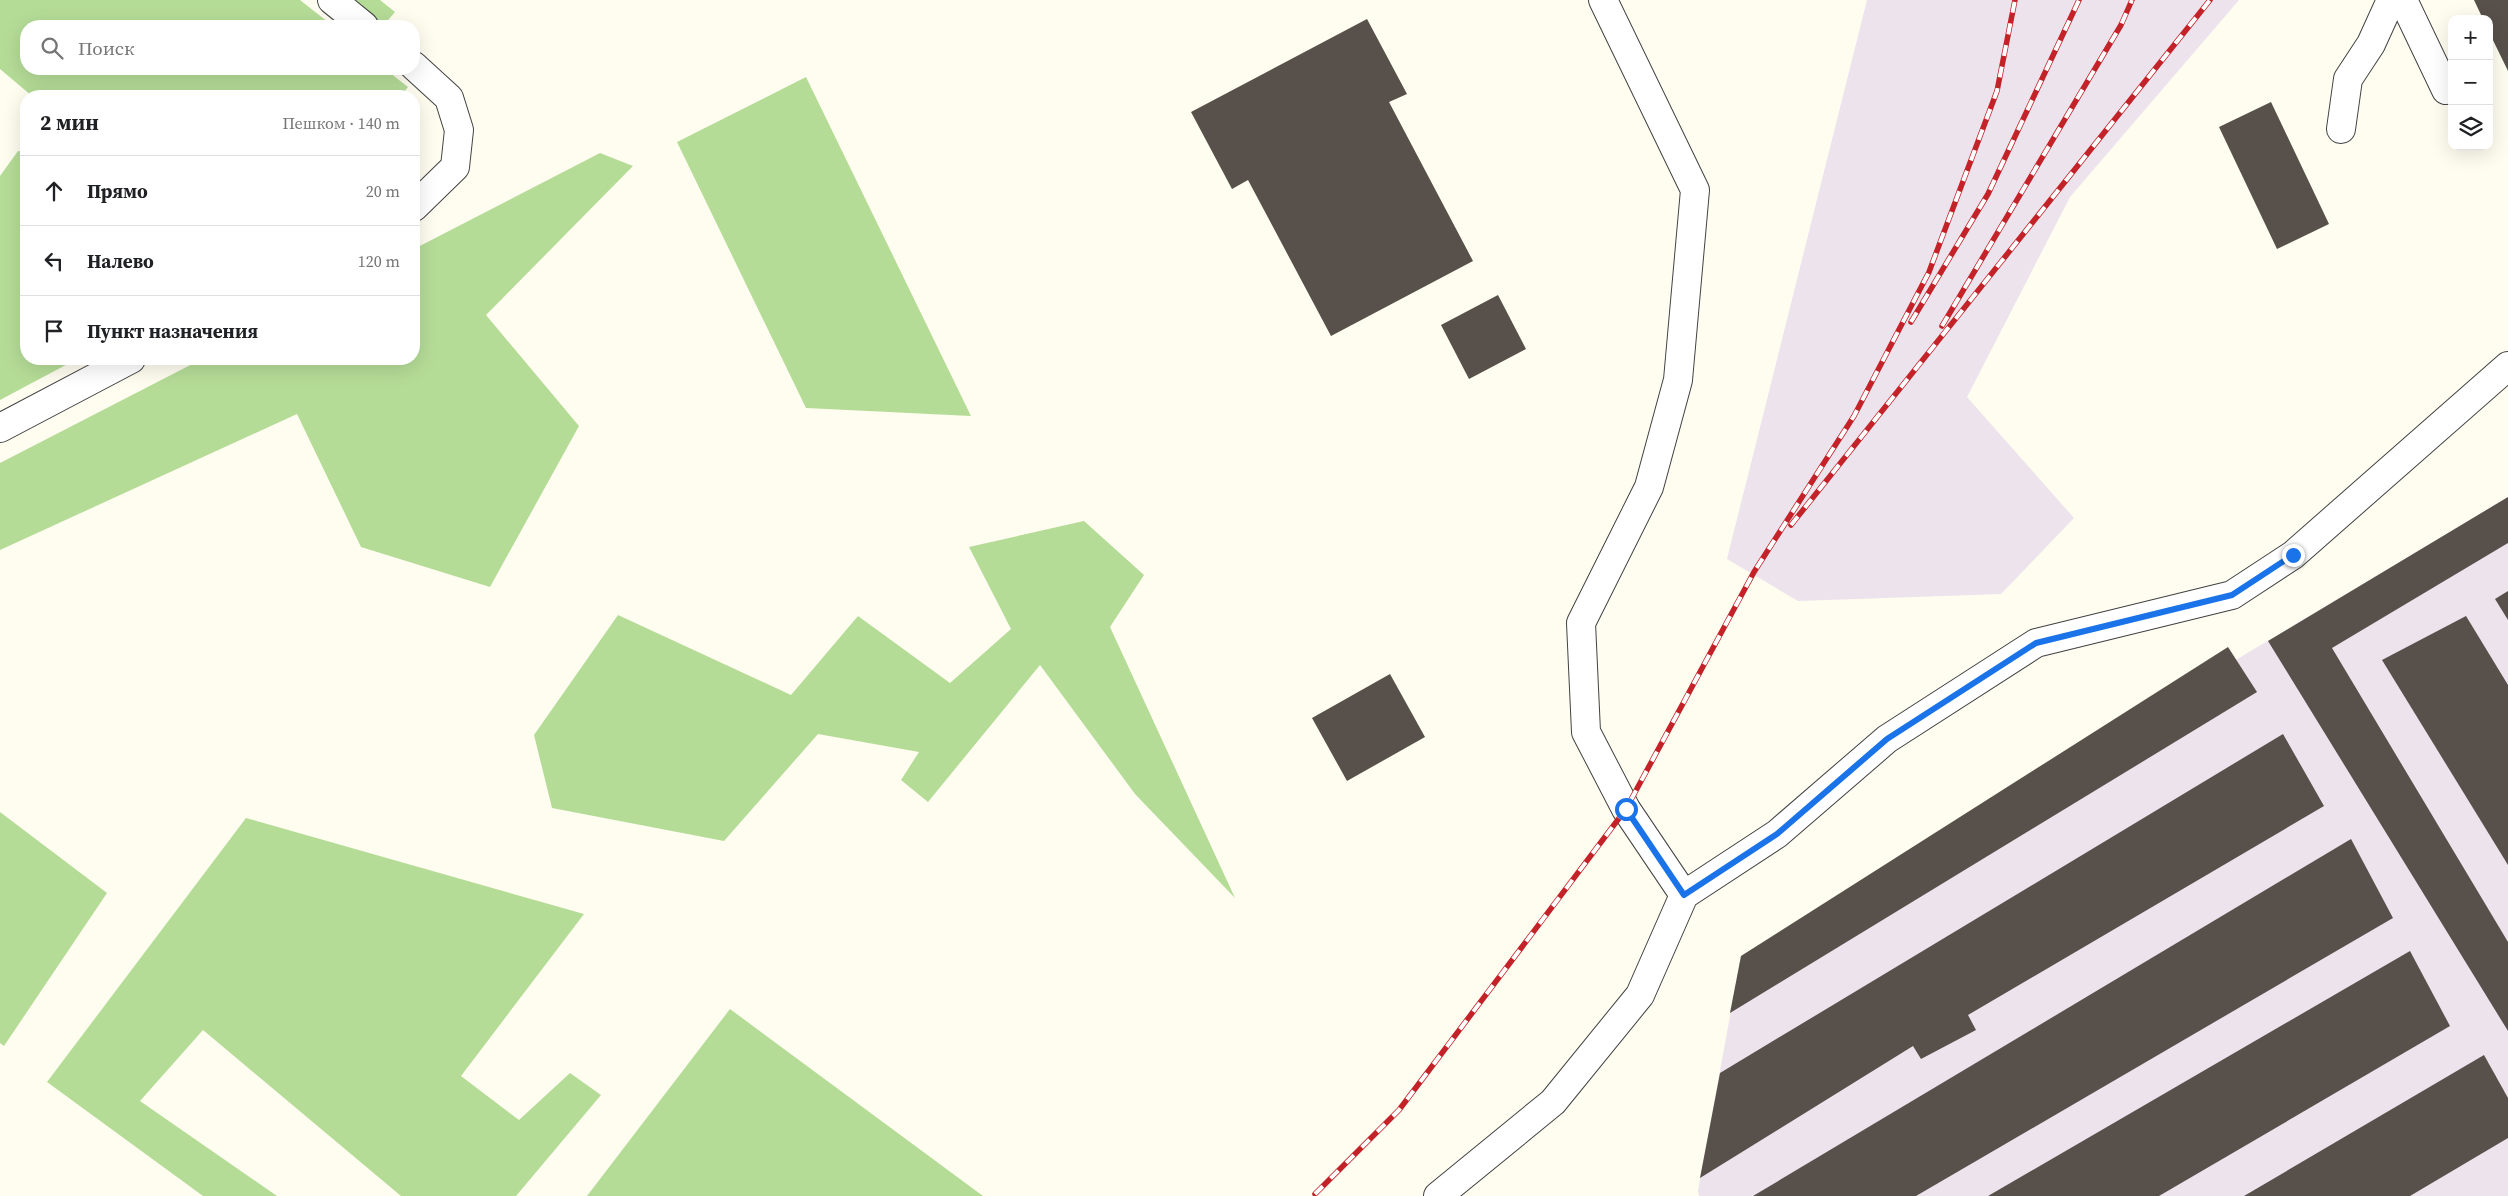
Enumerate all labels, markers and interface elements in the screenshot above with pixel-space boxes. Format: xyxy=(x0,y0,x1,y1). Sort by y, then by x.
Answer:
map controls xyxy=(2448,15,2493,150)
button: + xyxy=(2448,15,2493,60)
search box xyxy=(20,20,420,75)
icon: search xyxy=(38,34,66,62)
text: Поиск xyxy=(78,35,135,61)
button: − xyxy=(2448,60,2493,105)
button: layers xyxy=(2448,105,2493,150)
text: 2 мин xyxy=(40,108,99,137)
text: Пешком · 140 m xyxy=(282,112,400,134)
icon: ahead xyxy=(40,177,68,205)
text: Прямо xyxy=(87,178,148,204)
text: 20 m xyxy=(366,180,400,202)
icon: left xyxy=(40,247,68,275)
text: Налево xyxy=(87,248,154,274)
text: 120 m xyxy=(358,250,400,272)
icon: arrive xyxy=(40,317,68,345)
text: Пункт назначения xyxy=(87,318,258,344)
route end xyxy=(2282,544,2305,567)
route start xyxy=(1615,798,1638,821)

